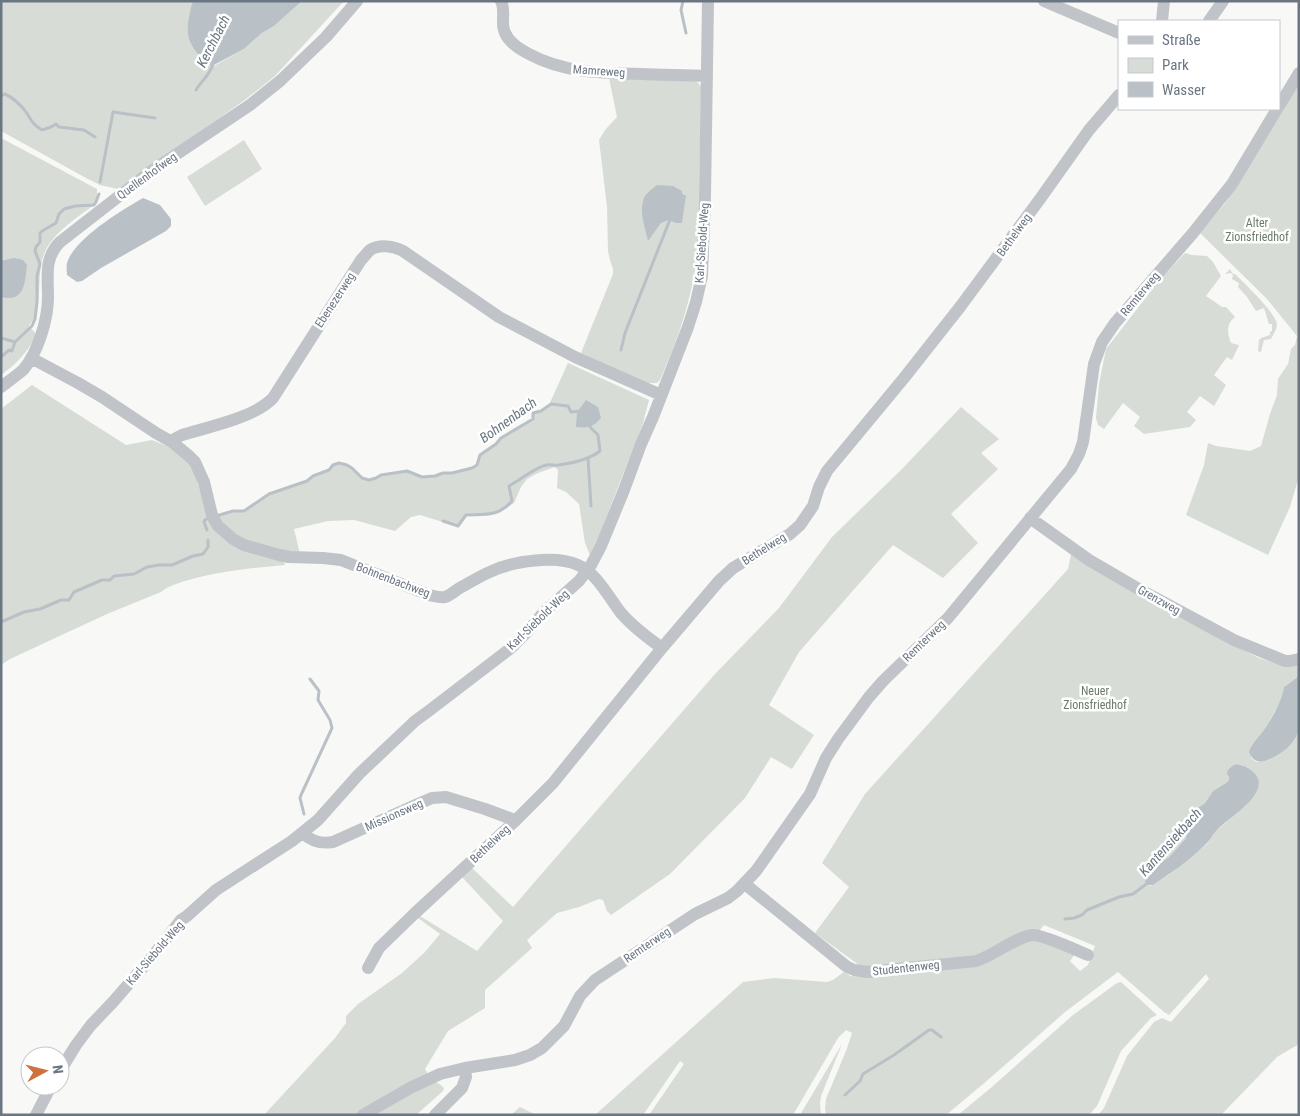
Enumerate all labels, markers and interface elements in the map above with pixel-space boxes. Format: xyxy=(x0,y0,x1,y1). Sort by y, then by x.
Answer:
water label: Kerchbach xyxy=(193,12,233,70)
legend xyxy=(1118,20,1280,110)
text: Straße xyxy=(1162,31,1201,49)
text: Park xyxy=(1162,56,1189,74)
street label: Mamreweg xyxy=(572,62,626,80)
text: Wasser xyxy=(1162,81,1206,99)
street label: Quellenhofweg xyxy=(114,150,180,202)
street label: Karl-Siebold-Weg xyxy=(692,202,712,284)
street label: Bethelweg xyxy=(994,211,1034,259)
park label: Alter Zionsfriedhof xyxy=(1225,216,1289,244)
street label: Remterweg xyxy=(1118,269,1163,319)
street label: Ebenezerweg xyxy=(312,270,358,330)
water label: Bohnenbach xyxy=(476,394,540,446)
street label: Bethelweg xyxy=(739,530,789,568)
street label: Bohnenbachweg xyxy=(354,559,432,601)
street label: Grenzweg xyxy=(1135,583,1183,617)
street label: Karl-Siebold-Weg xyxy=(504,587,572,653)
street label: Remterweg xyxy=(900,617,948,665)
park label: Neuer Zionsfriedhof xyxy=(1063,684,1127,712)
street label: Missionsweg xyxy=(363,796,425,834)
water label: Kantensiekbach xyxy=(1136,805,1204,879)
street label: Bethelweg xyxy=(467,822,513,866)
street label: Karl-Siebold-Weg xyxy=(123,918,187,988)
street label: Remterweg xyxy=(621,924,673,966)
street label: Studentenweg xyxy=(872,958,940,978)
north arrow xyxy=(20,1046,70,1096)
text: N xyxy=(49,1064,66,1075)

